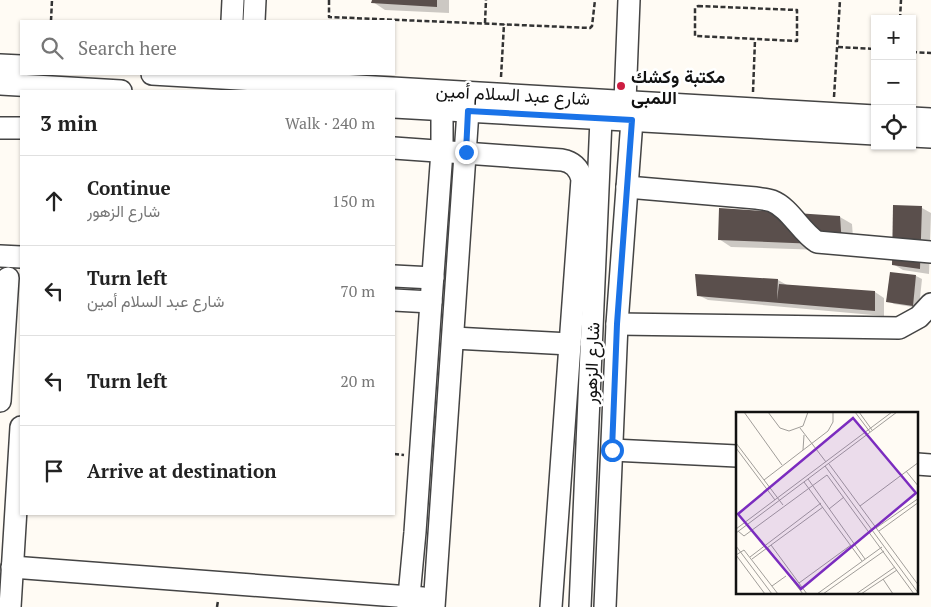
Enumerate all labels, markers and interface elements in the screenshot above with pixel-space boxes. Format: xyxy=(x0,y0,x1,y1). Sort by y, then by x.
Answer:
map controls xyxy=(871,15,916,150)
button: + xyxy=(871,15,916,60)
search box xyxy=(20,20,395,75)
icon: search xyxy=(38,34,66,62)
text: Search here xyxy=(78,35,177,60)
button: − xyxy=(871,60,916,105)
place label: مكتبة وكشك اللمبى xyxy=(631,64,726,109)
street label: شارع عبد السلام أمين xyxy=(435,78,591,111)
marker: مكتبة وكشك اللمبى xyxy=(615,80,627,92)
button: locate xyxy=(871,105,916,150)
text: 3 min xyxy=(40,109,97,137)
text: Walk · 240 m xyxy=(285,112,375,134)
route end xyxy=(455,141,478,164)
text: Continue xyxy=(87,175,171,200)
icon: ahead xyxy=(40,187,68,215)
text: 150 m xyxy=(332,190,375,212)
text: شارع الزهور xyxy=(87,200,160,222)
text: Turn left xyxy=(87,265,168,290)
icon: left xyxy=(40,277,68,305)
text: 70 m xyxy=(340,280,375,302)
text: شارع عبد السلام أمين xyxy=(87,290,224,312)
street label: شارع الزهور xyxy=(578,322,605,406)
icon: left xyxy=(40,367,68,395)
text: Turn left xyxy=(87,368,168,393)
text: 20 m xyxy=(340,370,375,392)
inset map xyxy=(736,412,918,594)
route start xyxy=(601,439,624,462)
icon: arrive xyxy=(40,457,68,485)
text: Arrive at destination xyxy=(87,458,276,483)

